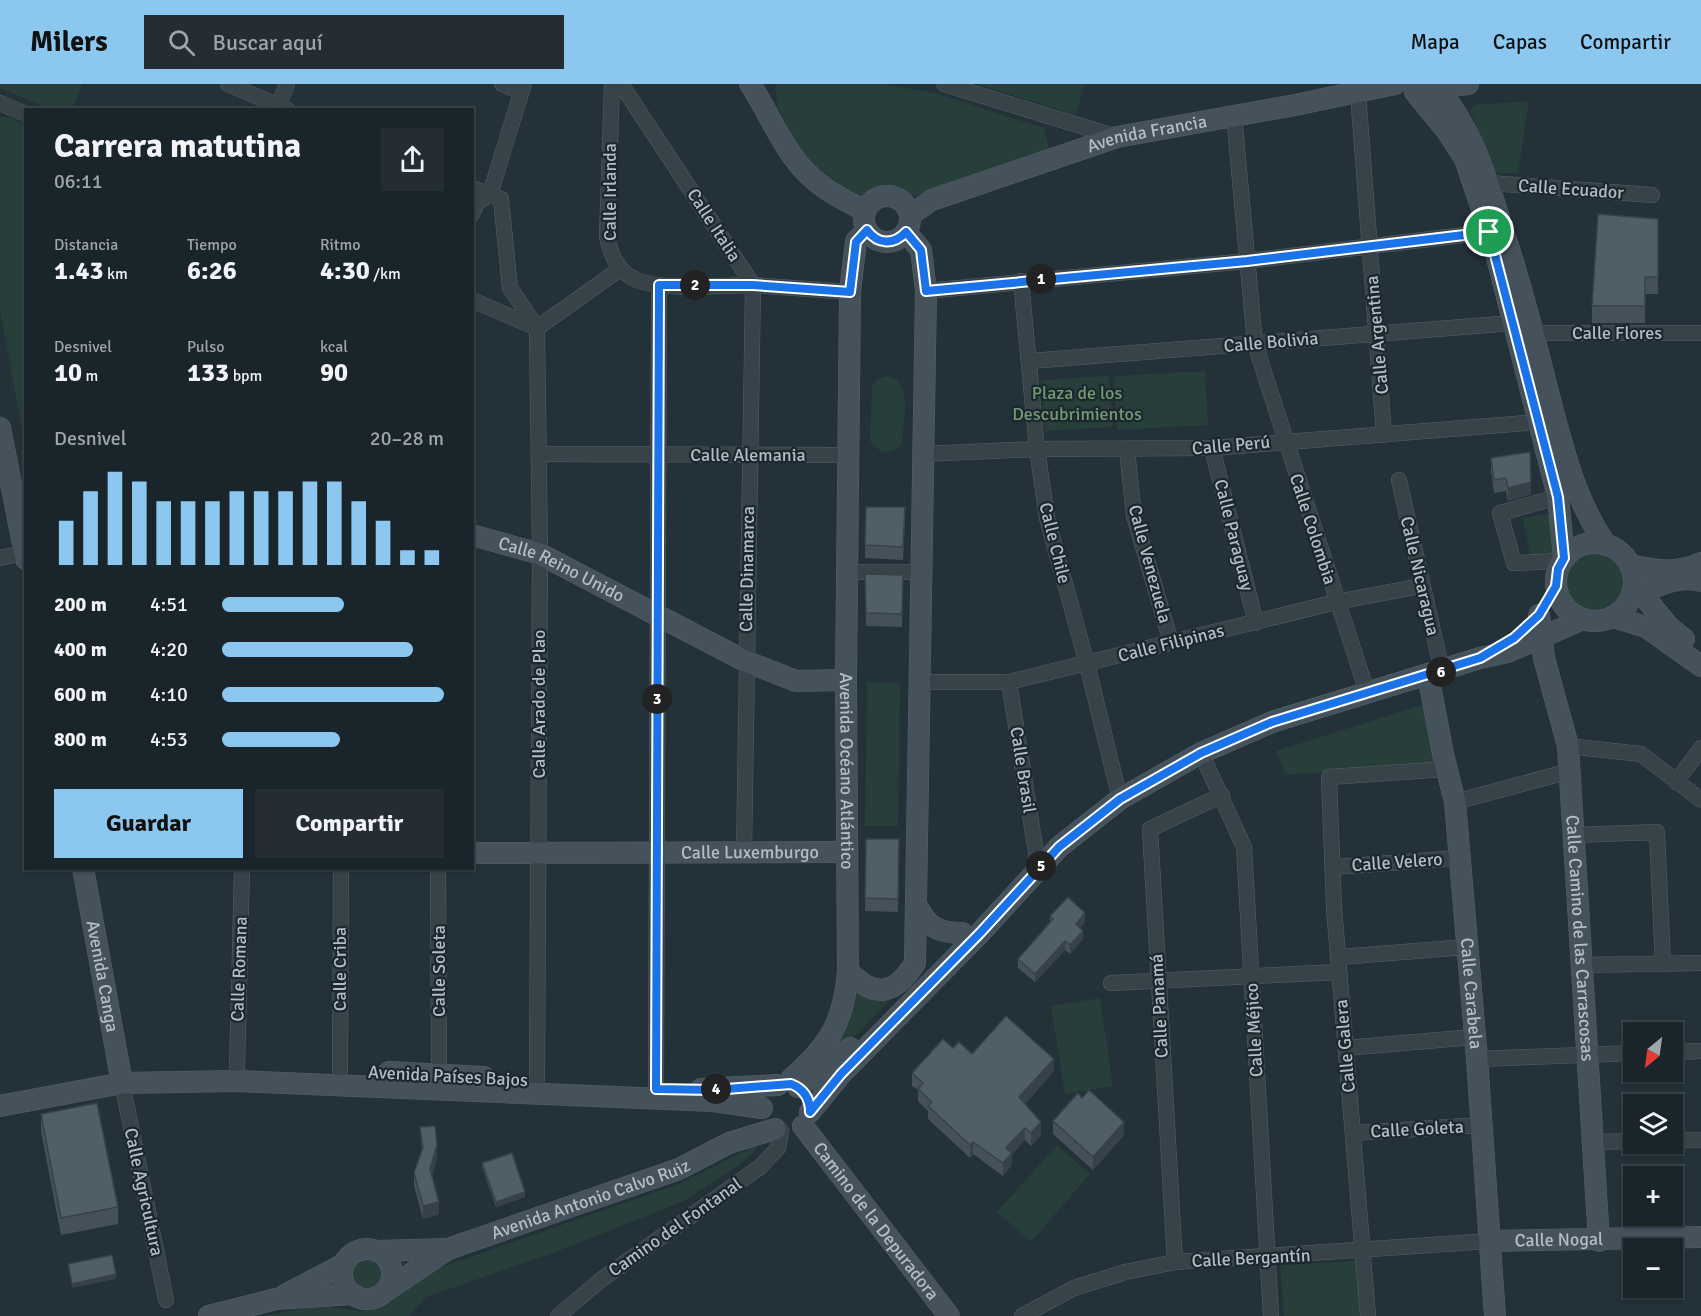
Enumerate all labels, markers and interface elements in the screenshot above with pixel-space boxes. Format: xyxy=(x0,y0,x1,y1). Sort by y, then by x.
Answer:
search box xyxy=(144,15,564,69)
text: Milers xyxy=(30,25,108,59)
icon: search xyxy=(165,26,198,59)
text: Buscar aquí xyxy=(213,29,323,56)
text: Mapa xyxy=(1410,29,1460,55)
text: Capas xyxy=(1493,29,1547,55)
text: Compartir xyxy=(1580,29,1671,55)
street label: Avenida Francia xyxy=(1084,110,1209,157)
text: Carrera matutina xyxy=(54,126,301,167)
button: share xyxy=(381,128,444,191)
street label: Calle Irlanda xyxy=(599,143,621,241)
text: 06:11 xyxy=(54,169,103,194)
street label: Calle Ecuador xyxy=(1517,174,1625,204)
street label: Calle Italia xyxy=(682,184,746,266)
pin xyxy=(1463,206,1514,257)
icon: arrive xyxy=(1472,215,1505,248)
text: Distancia xyxy=(54,235,118,255)
text: Tiempo xyxy=(187,235,237,255)
text: Ritmo xyxy=(320,235,361,255)
text: 1.43 xyxy=(54,255,104,287)
text: 6:26 xyxy=(187,255,237,287)
text: 4:30 xyxy=(320,255,370,287)
text: km xyxy=(104,264,128,284)
text: /km xyxy=(370,264,401,284)
pin: 1 xyxy=(1026,264,1056,294)
text: 1 xyxy=(1037,269,1045,289)
pin: 2 xyxy=(680,270,710,300)
text: 2 xyxy=(691,275,699,295)
street label: Calle Argentina xyxy=(1361,275,1393,395)
street label: Calle Flores xyxy=(1572,322,1662,344)
street label: Calle Bolivia xyxy=(1223,327,1319,357)
text: Desnivel xyxy=(54,337,112,357)
text: Pulso xyxy=(187,337,225,357)
text: kcal xyxy=(320,337,348,357)
text: 10 xyxy=(54,357,82,389)
text: 133 xyxy=(187,357,229,389)
text: 90 xyxy=(320,357,348,389)
text: m xyxy=(82,366,98,386)
text: bpm xyxy=(229,366,262,386)
park label: Plaza de los Descubrimientos xyxy=(1012,382,1142,425)
text: Desnivel xyxy=(54,426,127,451)
text: 20–28 m xyxy=(370,426,444,451)
street label: Calle Perú xyxy=(1191,431,1271,459)
street label: Calle Alemania xyxy=(690,444,806,466)
street label: Calle Colombia xyxy=(1285,471,1341,587)
street label: Calle Paraguay xyxy=(1210,477,1259,594)
street label: Calle Chile xyxy=(1034,500,1076,586)
street label: Calle Venezuela xyxy=(1124,502,1176,626)
street label: Calle Dinamarca xyxy=(735,506,759,632)
street label: Calle Nicaragua xyxy=(1396,514,1444,638)
street label: Calle Reino Unido xyxy=(496,532,628,607)
text: 200 m xyxy=(54,592,107,617)
text: 4:51 xyxy=(150,592,188,617)
street label: Calle Filipinas xyxy=(1116,619,1226,667)
street label: Calle Arado de Plao xyxy=(528,630,550,778)
text: 400 m xyxy=(54,637,107,662)
text: 4:20 xyxy=(150,637,188,662)
pin: 6 xyxy=(1426,657,1456,687)
text: 6 xyxy=(1437,662,1445,682)
street label: Avenida Océano Atlántico xyxy=(835,672,858,870)
text: 600 m xyxy=(54,682,107,707)
text: 4:10 xyxy=(150,682,188,707)
pin: 3 xyxy=(642,684,672,714)
text: 3 xyxy=(653,689,661,709)
street label: Calle Brasil xyxy=(1005,725,1041,815)
text: 800 m xyxy=(54,727,107,752)
text: 4:53 xyxy=(150,727,188,752)
button: Guardar xyxy=(54,789,243,858)
button: Compartir xyxy=(255,789,444,858)
street label: Calle Camino de las Carrascosas xyxy=(1561,814,1599,1062)
street label: Calle Luxemburgo xyxy=(681,841,819,863)
street label: Calle Velero xyxy=(1351,848,1443,876)
pin: 5 xyxy=(1026,851,1056,881)
text: 5 xyxy=(1037,856,1045,876)
street label: Calle Romana xyxy=(226,916,252,1022)
street label: Avenida Canga xyxy=(82,918,124,1034)
street label: Calle Soleta xyxy=(428,925,450,1017)
street label: Calle Criba xyxy=(329,927,351,1011)
street label: Calle Carabela xyxy=(1456,937,1487,1050)
street label: Calle Panamá xyxy=(1145,953,1173,1059)
street label: Calle Méjico xyxy=(1241,982,1267,1078)
street label: Calle Galera xyxy=(1330,998,1360,1094)
north arrow xyxy=(1623,1022,1683,1082)
map controls xyxy=(1623,1022,1683,1298)
street label: Avenida Países Bajos xyxy=(368,1061,529,1091)
pin: 4 xyxy=(701,1074,731,1104)
text: 4 xyxy=(712,1079,720,1099)
button: layers xyxy=(1623,1094,1683,1154)
street label: Calle Goleta xyxy=(1370,1116,1464,1142)
street label: Calle Agricultura xyxy=(120,1126,168,1258)
street label: Camino de la Depuradora xyxy=(808,1138,944,1305)
street label: Avenida Antonio Calvo Ruiz xyxy=(488,1154,694,1244)
button: + xyxy=(1623,1166,1683,1226)
street label: Camino del Fontanal xyxy=(604,1173,746,1281)
street label: Calle Nogal xyxy=(1514,1228,1604,1252)
button: − xyxy=(1623,1238,1683,1298)
street label: Calle Bergantín xyxy=(1191,1244,1311,1272)

